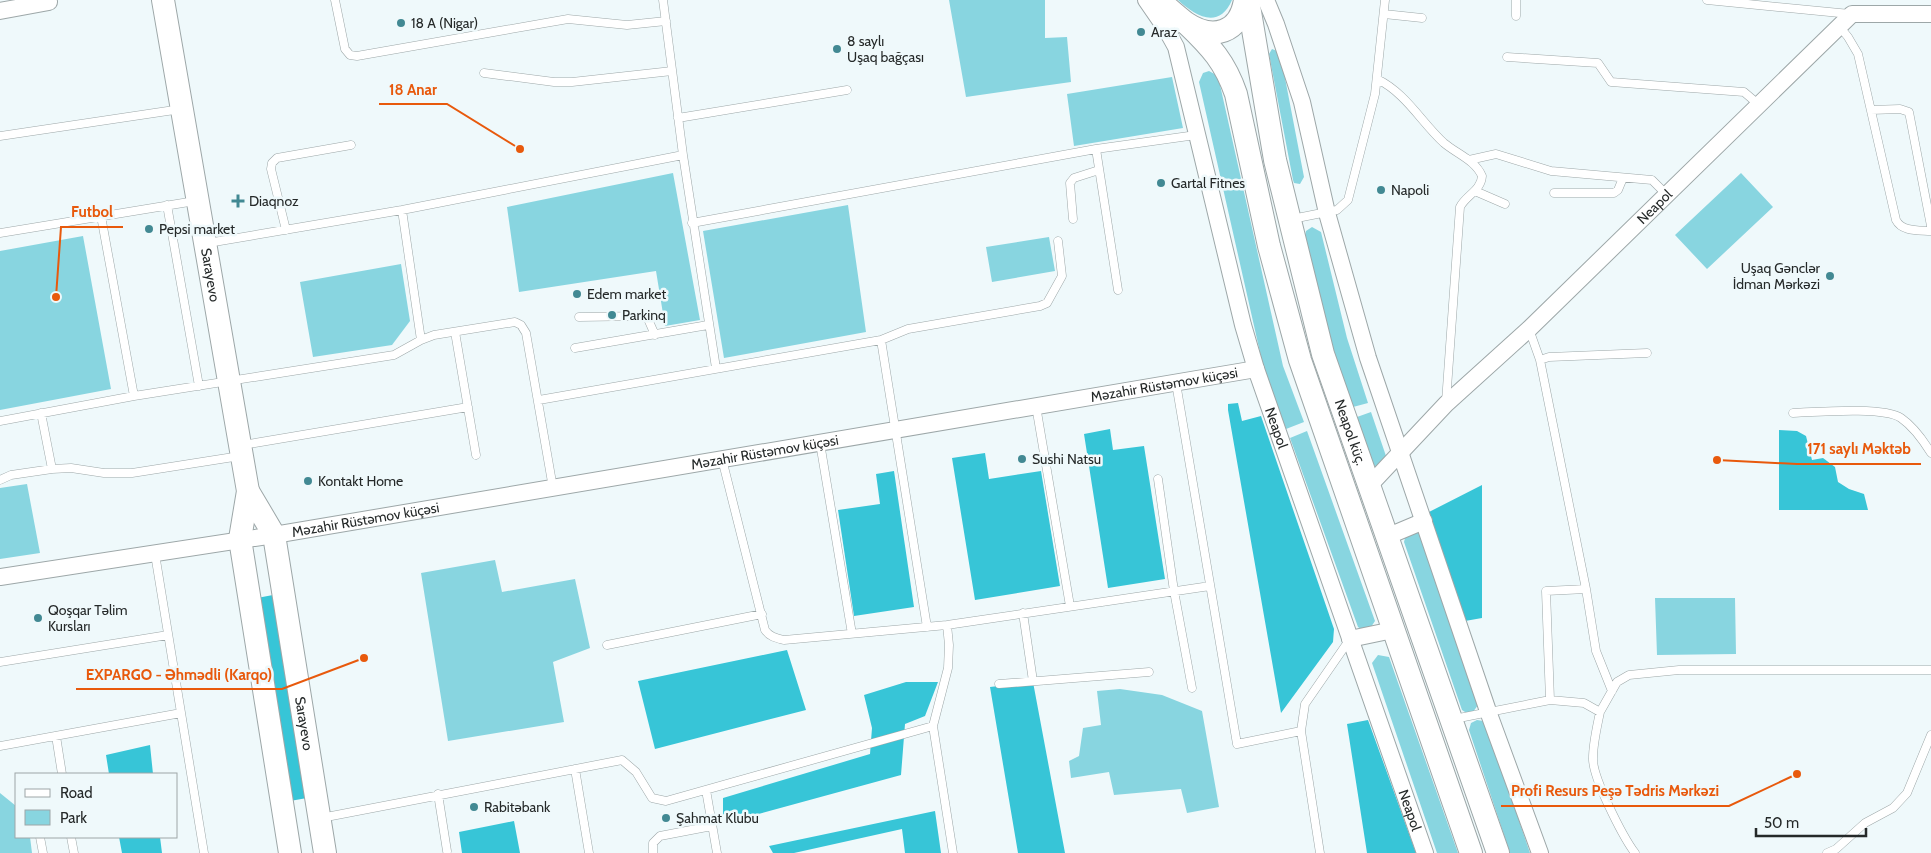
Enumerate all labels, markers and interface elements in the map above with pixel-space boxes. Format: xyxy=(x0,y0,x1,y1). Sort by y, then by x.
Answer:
place label: 18 A (Nigar) xyxy=(411,14,478,32)
marker: 18 A (Nigar) xyxy=(395,17,407,29)
place label: Araz xyxy=(1151,23,1178,41)
marker: Araz xyxy=(1135,26,1147,38)
place label: 8 saylı Uşaq bağçası xyxy=(847,32,924,66)
marker: 8 saylı Uşaq bağçası xyxy=(831,43,843,55)
callout: 18 Anar xyxy=(379,74,447,104)
text: 18 Anar xyxy=(389,81,437,99)
place label: Gartal Fitnes xyxy=(1171,174,1245,192)
marker: Gartal Fitnes xyxy=(1155,177,1167,189)
place label: Napoli xyxy=(1391,181,1429,199)
marker: Napoli xyxy=(1375,184,1387,196)
street label: Neapol xyxy=(1633,185,1676,228)
place label: Diaqnoz xyxy=(249,192,299,210)
marker: Diaqnoz xyxy=(231,194,245,208)
callout: Futbol xyxy=(61,197,123,227)
text: Futbol xyxy=(71,203,113,221)
place label: Pepsi market xyxy=(159,220,235,238)
marker: Pepsi market xyxy=(143,223,155,235)
street label: Sarayevo xyxy=(197,247,224,303)
place label: Uşaq Gənclər İdman Mərkəzi xyxy=(1733,259,1821,293)
marker: Uşaq Gənclər İdman Mərkəzi xyxy=(1824,270,1836,282)
place label: Edem market xyxy=(587,285,666,303)
marker: Edem market xyxy=(571,288,583,300)
place label: Parkinq xyxy=(622,306,666,324)
marker: Parkinq xyxy=(606,309,618,321)
street label: Məzahir Rüstəmov küçəsi xyxy=(1089,363,1239,406)
street label: Neapol küç. xyxy=(1331,397,1370,468)
street label: Neapol xyxy=(1261,405,1292,451)
street label: Məzahir Rüstəmov küçəsi xyxy=(690,431,840,473)
callout: 171 saylı Məktəb xyxy=(1797,434,1921,464)
text: 171 saylı Məktəb xyxy=(1807,440,1911,458)
place label: Sushi Natsu xyxy=(1032,450,1101,468)
marker: Sushi Natsu xyxy=(1016,453,1028,465)
place label: Kontakt Home xyxy=(318,472,403,490)
marker: Kontakt Home xyxy=(302,475,314,487)
street label: Məzahir Rüstəmov küçəsi xyxy=(290,498,441,541)
place label: Qoşqar Təlim Kursları xyxy=(48,601,127,635)
marker: Qoşqar Təlim Kursları xyxy=(32,612,44,624)
callout: EXPARGO - Əhmədli (Karqo) xyxy=(76,659,282,689)
text: EXPARGO - Əhmədli (Karqo) xyxy=(86,666,272,684)
street label: Sarayevo xyxy=(291,695,317,752)
legend xyxy=(15,773,178,838)
callout: Profi Resurs Peşə Tədris Mərkəzi xyxy=(1501,776,1729,806)
text: Profi Resurs Peşə Tədris Mərkəzi xyxy=(1511,782,1719,800)
text: Road xyxy=(60,784,93,802)
street label: Neapol xyxy=(1395,787,1426,834)
place label: Rabitəbank xyxy=(484,798,551,816)
marker: Rabitəbank xyxy=(468,801,480,813)
scale bar xyxy=(1756,806,1866,838)
text: Park xyxy=(60,809,87,827)
place label: Şahmat Klubu xyxy=(676,809,759,827)
marker: Şahmat Klubu xyxy=(660,812,672,824)
text: 50 m xyxy=(1764,814,1799,832)

